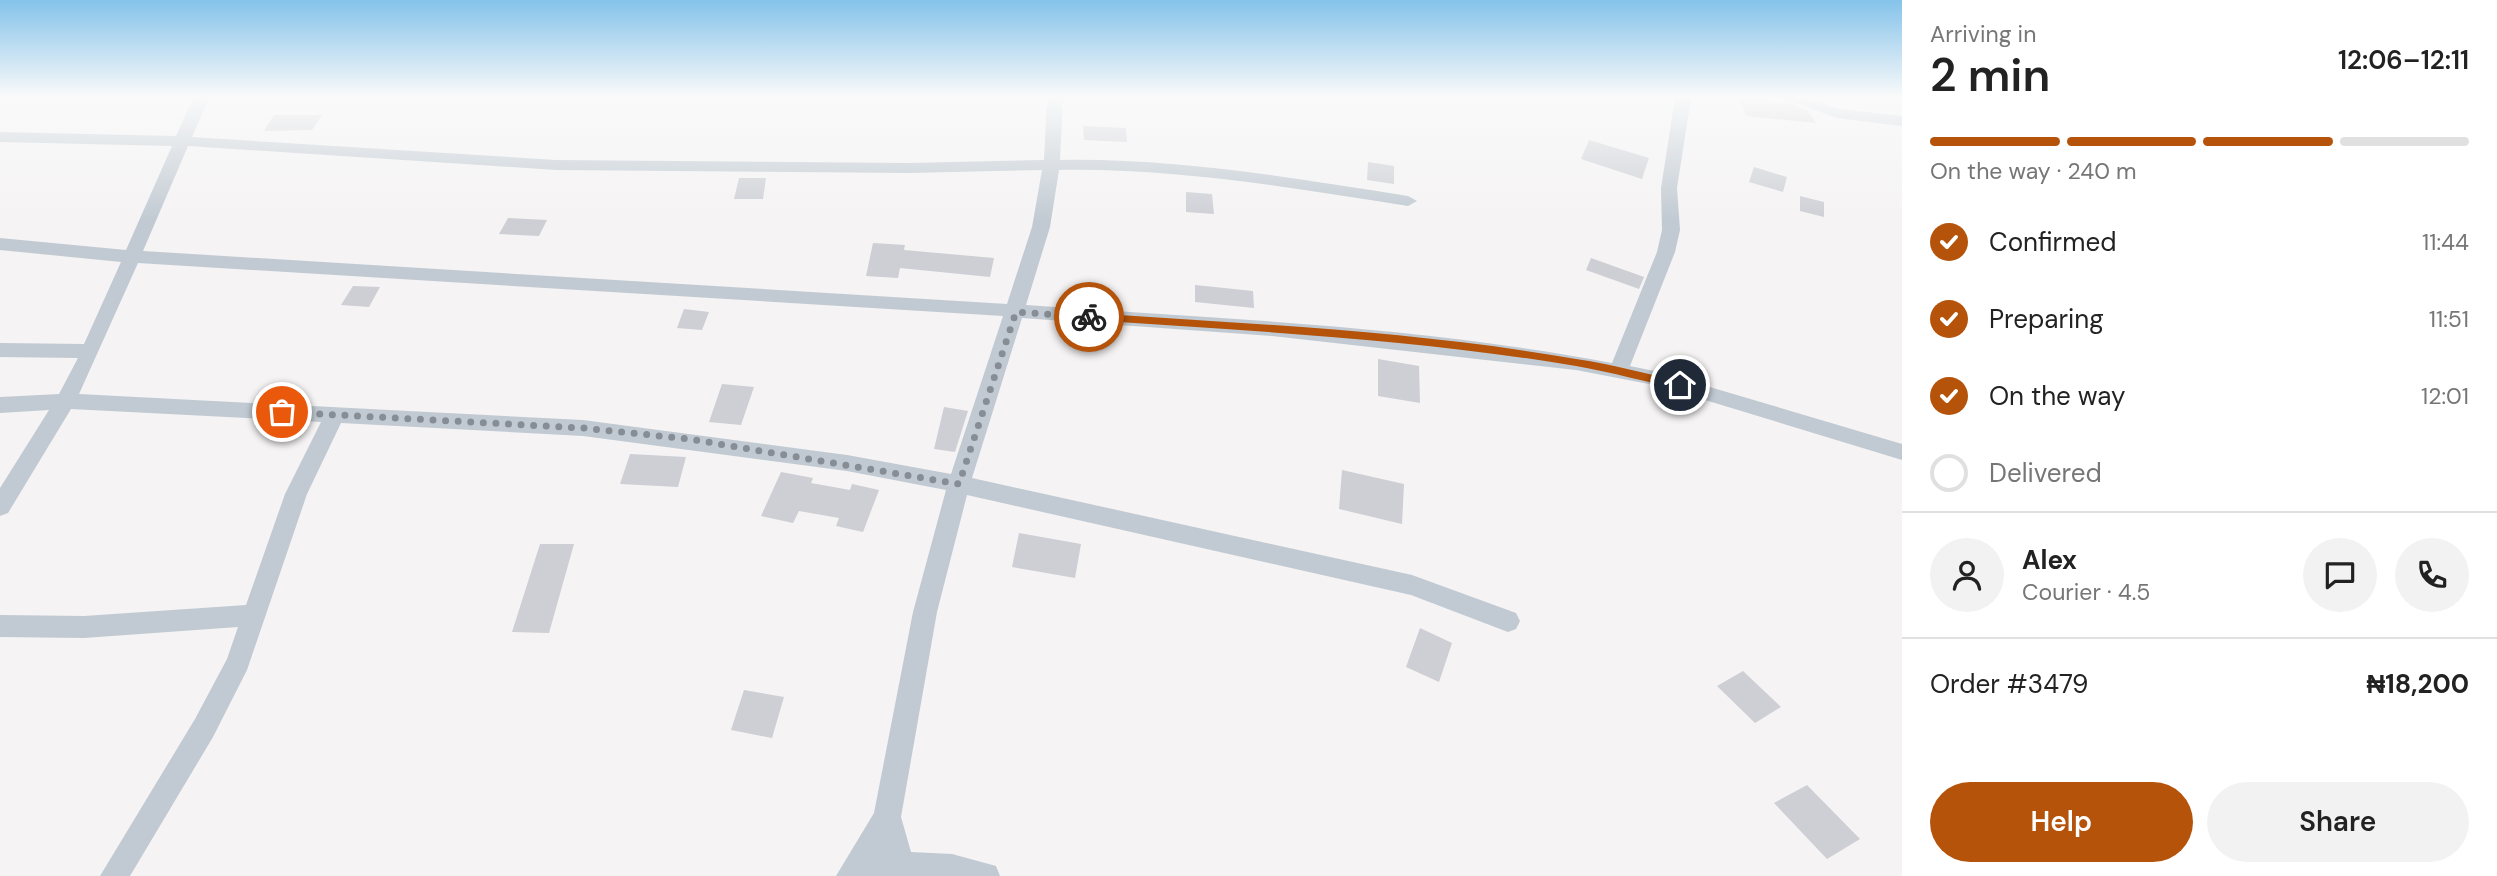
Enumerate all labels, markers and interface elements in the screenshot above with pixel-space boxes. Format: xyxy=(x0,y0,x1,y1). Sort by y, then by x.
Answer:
text: Arriving in xyxy=(1930,19,2036,49)
text: 12:06–12:11 xyxy=(2338,43,2469,77)
text: 2 min xyxy=(1930,45,2050,105)
text: On the way · 240 m xyxy=(1930,156,2137,186)
icon: check xyxy=(1930,223,1968,261)
text: Confirmed xyxy=(1989,225,2116,259)
text: 11:44 xyxy=(2422,227,2469,257)
courier xyxy=(1054,282,1124,352)
icon: bike xyxy=(1070,298,1108,336)
icon: check xyxy=(1930,300,1968,338)
text: Preparing xyxy=(1989,302,2104,336)
text: 11:51 xyxy=(2429,304,2469,334)
pin xyxy=(1650,355,1710,415)
icon: home xyxy=(1661,366,1699,404)
icon: check xyxy=(1930,377,1968,415)
text: On the way xyxy=(1989,379,2125,413)
text: 12:01 xyxy=(2421,381,2469,411)
pin xyxy=(252,382,312,442)
icon: bag xyxy=(263,393,301,431)
text: Delivered xyxy=(1989,456,2102,490)
button: person xyxy=(1930,538,2004,612)
button: chat xyxy=(2303,538,2377,612)
button: phone xyxy=(2395,538,2469,612)
text: Alex xyxy=(2022,543,2077,577)
text: Courier · 4.5 xyxy=(2022,577,2150,607)
text: Order #3479 xyxy=(1930,667,2088,701)
text: ₦18,200 xyxy=(2366,667,2469,701)
button: Help xyxy=(1930,782,2193,862)
button: Share xyxy=(2207,782,2469,862)

